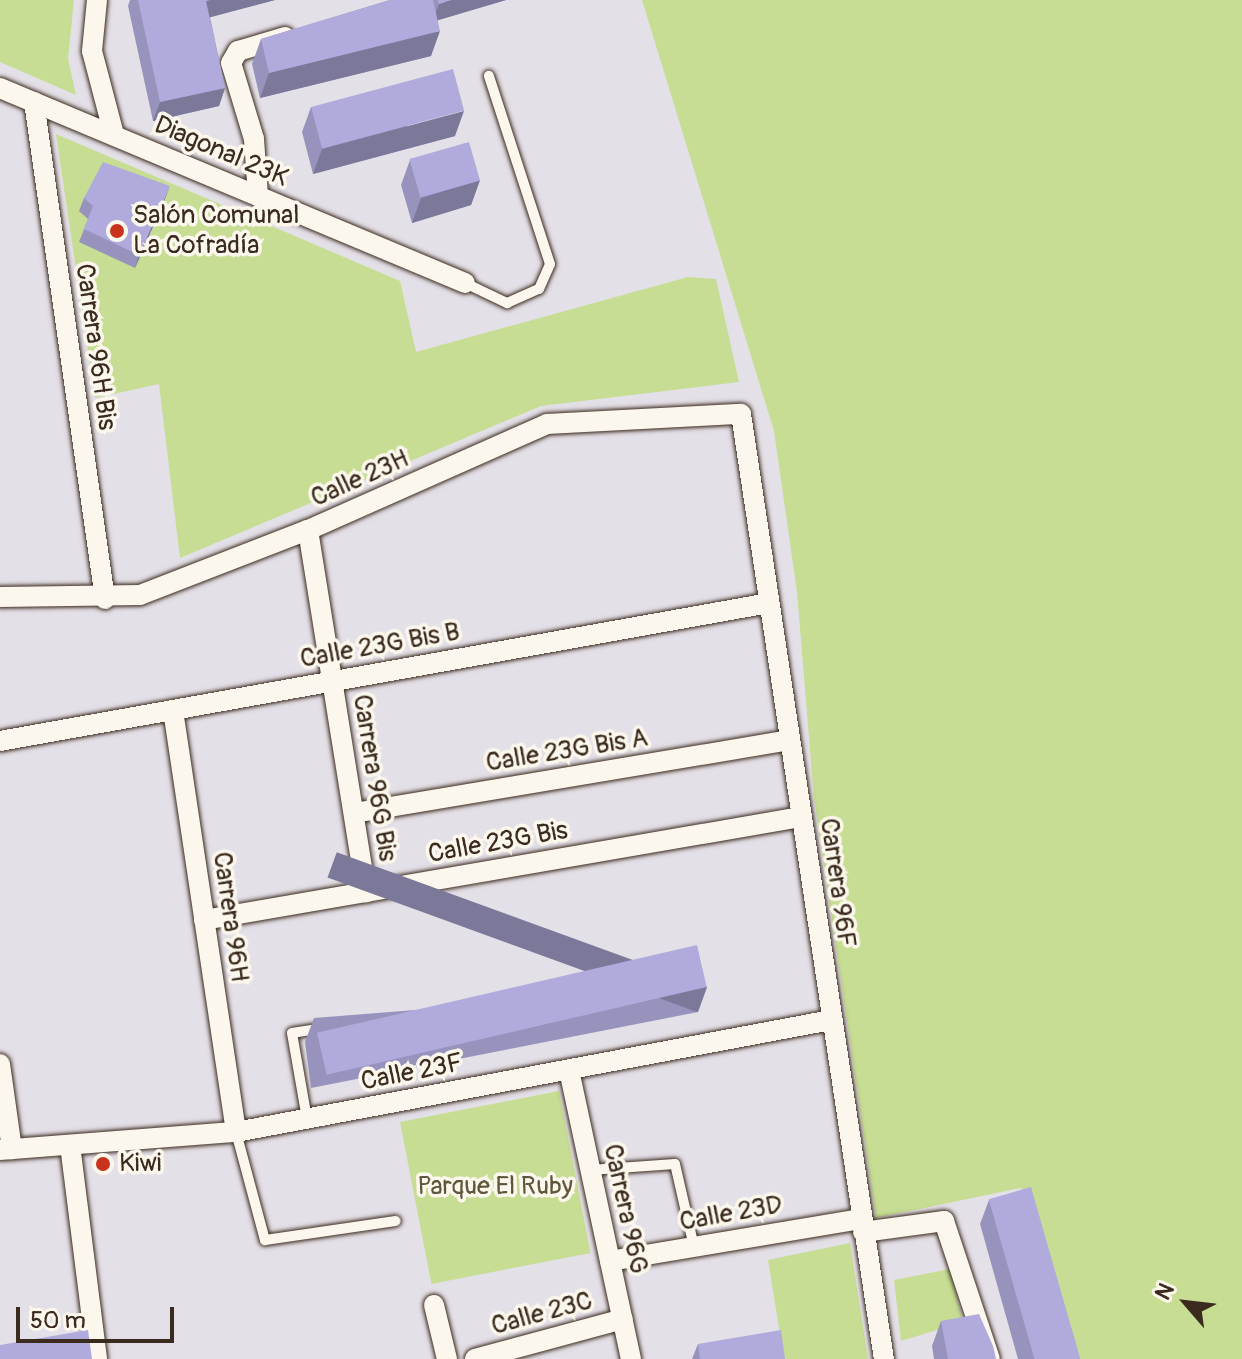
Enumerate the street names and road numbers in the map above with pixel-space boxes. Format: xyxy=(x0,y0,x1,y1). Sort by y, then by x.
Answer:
street label: Diagonal 23K xyxy=(149,110,293,194)
street label: Carrera 96H Bis xyxy=(68,262,122,432)
street label: Calle 23H xyxy=(306,444,414,514)
street label: Calle 23G Bis B xyxy=(298,617,462,675)
street label: Carrera 96G Bis xyxy=(345,692,403,864)
street label: Calle 23G Bis A xyxy=(484,723,650,779)
street label: Calle 23G Bis xyxy=(426,815,570,871)
street label: Carrera 96F xyxy=(812,816,862,950)
street label: Carrera 96H xyxy=(205,850,255,984)
street label: Calle 23F xyxy=(359,1048,465,1098)
street label: Carrera 96G xyxy=(596,1141,654,1277)
street label: Calle 23D xyxy=(677,1190,785,1238)
street label: Calle 23C xyxy=(488,1286,596,1342)

